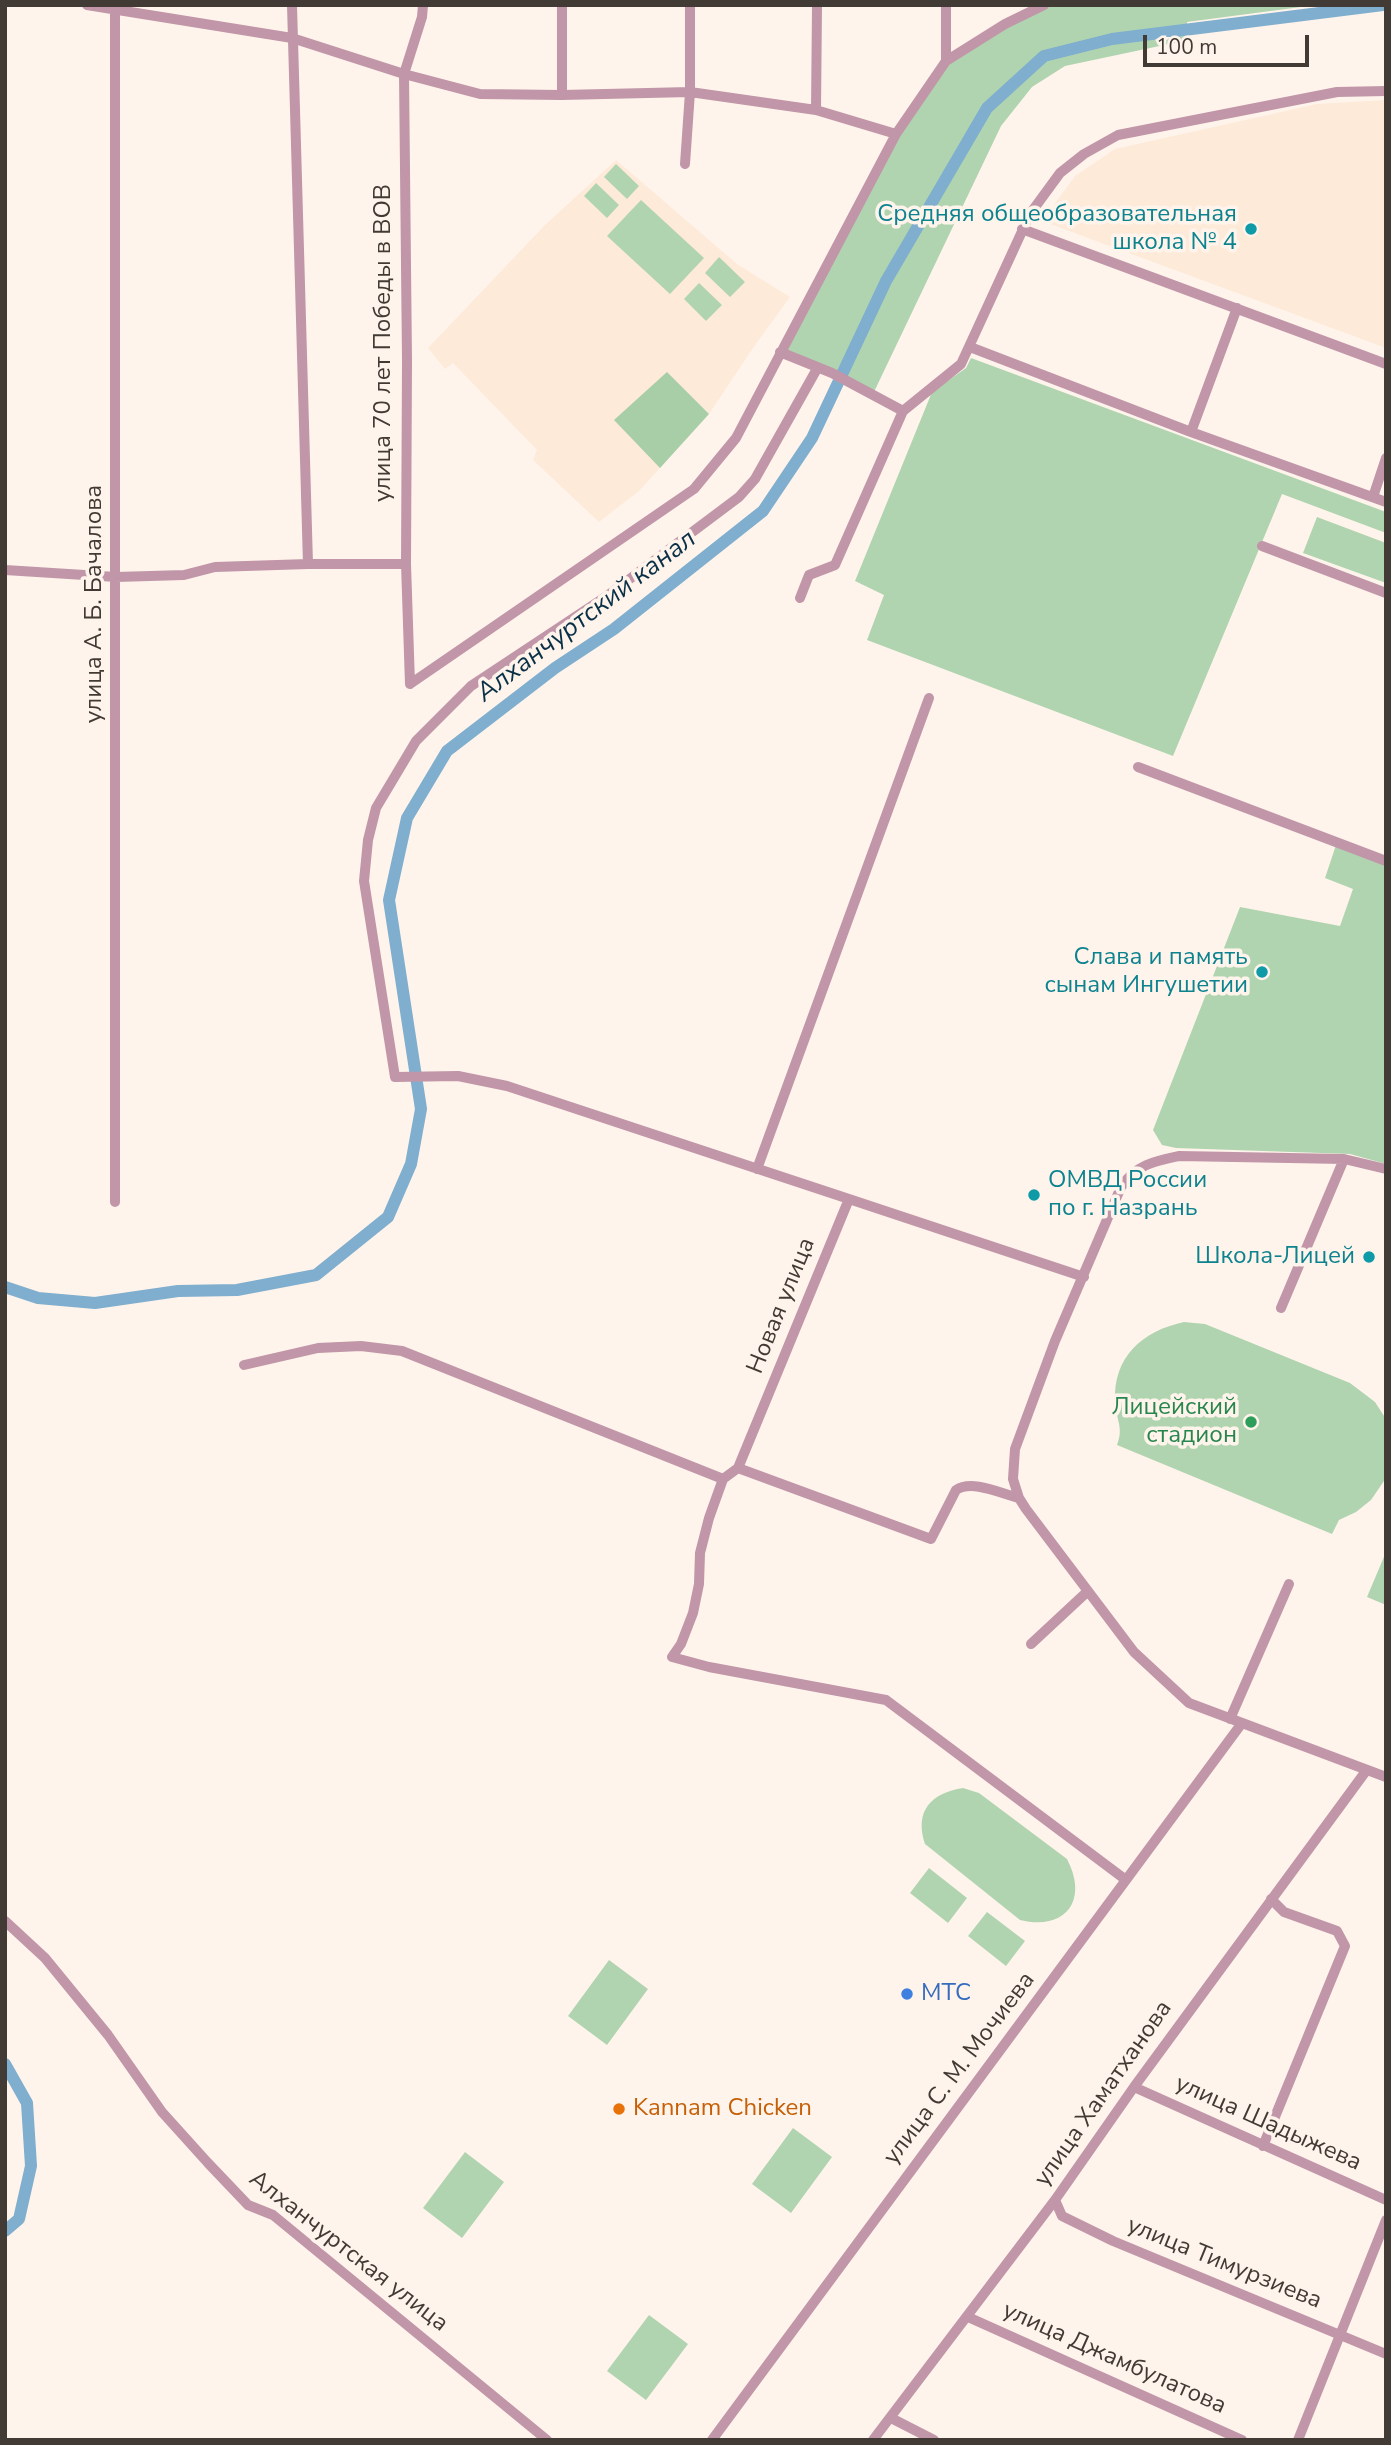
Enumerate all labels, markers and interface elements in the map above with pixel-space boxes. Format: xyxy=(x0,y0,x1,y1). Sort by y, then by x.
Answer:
scale bar xyxy=(1146,21,1312,65)
text: 100 m xyxy=(1156,33,1217,61)
street label: улица 70 лет Победы в ВОВ xyxy=(370,184,398,502)
place label: Средняя общеобразовательная школа № 4 xyxy=(877,201,1237,257)
marker: Средняя общеобразовательная школа № 4 xyxy=(1243,221,1259,237)
street label: улица А. Б. Бачалова xyxy=(81,485,109,723)
water label: Алханчуртский канал xyxy=(471,524,703,710)
place label: Слава и память сынам Ингушетии xyxy=(1044,944,1248,1000)
marker: Слава и память сынам Ингушетии xyxy=(1254,964,1270,980)
place label: ОМВД России по г. Назрань xyxy=(1048,1167,1207,1223)
marker: ОМВД России по г. Назрань xyxy=(1026,1187,1042,1203)
street label: Новая улица xyxy=(742,1234,822,1378)
place label: Школа-Лицей xyxy=(1195,1243,1355,1271)
marker: Школа-Лицей xyxy=(1361,1249,1377,1265)
place label: Лицейский стадион xyxy=(1112,1394,1237,1450)
marker: Лицейский стадион xyxy=(1243,1414,1259,1430)
street label: улица С. М. Мочиева xyxy=(878,1967,1042,2171)
place label: МТС xyxy=(921,1980,971,2008)
marker: МТС xyxy=(899,1986,915,2002)
street label: улица Хаматханова xyxy=(1029,1995,1179,2193)
street label: улица Шадыжева xyxy=(1170,2070,1366,2178)
place label: Kannam Chicken xyxy=(633,2095,812,2123)
marker: Kannam Chicken xyxy=(611,2101,627,2117)
street label: Алханчуртская улица xyxy=(243,2165,453,2339)
street label: улица Тимурзиева xyxy=(1122,2212,1326,2316)
street label: улица Джамбулатова xyxy=(998,2297,1230,2421)

